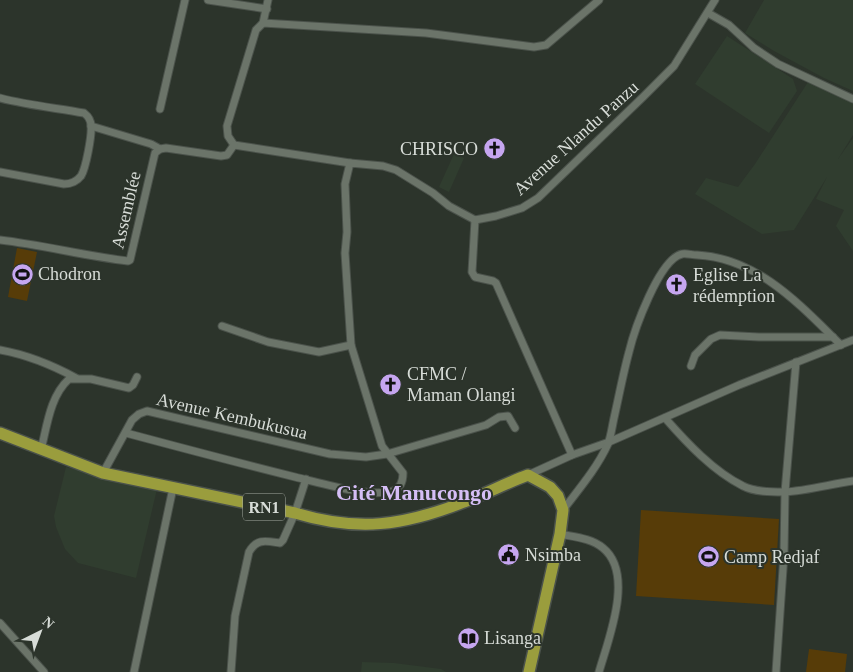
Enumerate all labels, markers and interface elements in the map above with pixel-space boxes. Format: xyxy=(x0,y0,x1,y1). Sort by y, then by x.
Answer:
street label: Avenue Nlandu Panzu xyxy=(510,77,642,199)
church icon: CHRISCO xyxy=(482,137,506,161)
place label: CHRISCO xyxy=(400,139,478,159)
street label: Assemblée xyxy=(107,169,145,251)
sports icon: Chodron xyxy=(10,262,34,286)
place label: Chodron xyxy=(38,264,101,284)
place label: Eglise La rédemption xyxy=(693,265,775,306)
church icon: Eglise La rédemption xyxy=(665,273,689,297)
place label: CFMC / Maman Olangi xyxy=(407,364,515,405)
church icon: CFMC / Maman Olangi xyxy=(379,372,403,396)
street label: Avenue Kembukusua xyxy=(155,389,309,443)
district label: Cité Manucongo xyxy=(336,480,492,505)
road number: RN1 xyxy=(243,494,285,520)
public building icon: Nsimba xyxy=(497,543,521,567)
place label: Nsimba xyxy=(525,545,581,565)
sports icon: Camp Redjaf xyxy=(696,545,720,569)
place label: Camp Redjaf xyxy=(724,547,819,567)
north arrow xyxy=(15,607,65,657)
text: N xyxy=(40,614,57,632)
library icon: Lisanga xyxy=(456,626,480,650)
place label: Lisanga xyxy=(484,628,541,648)

